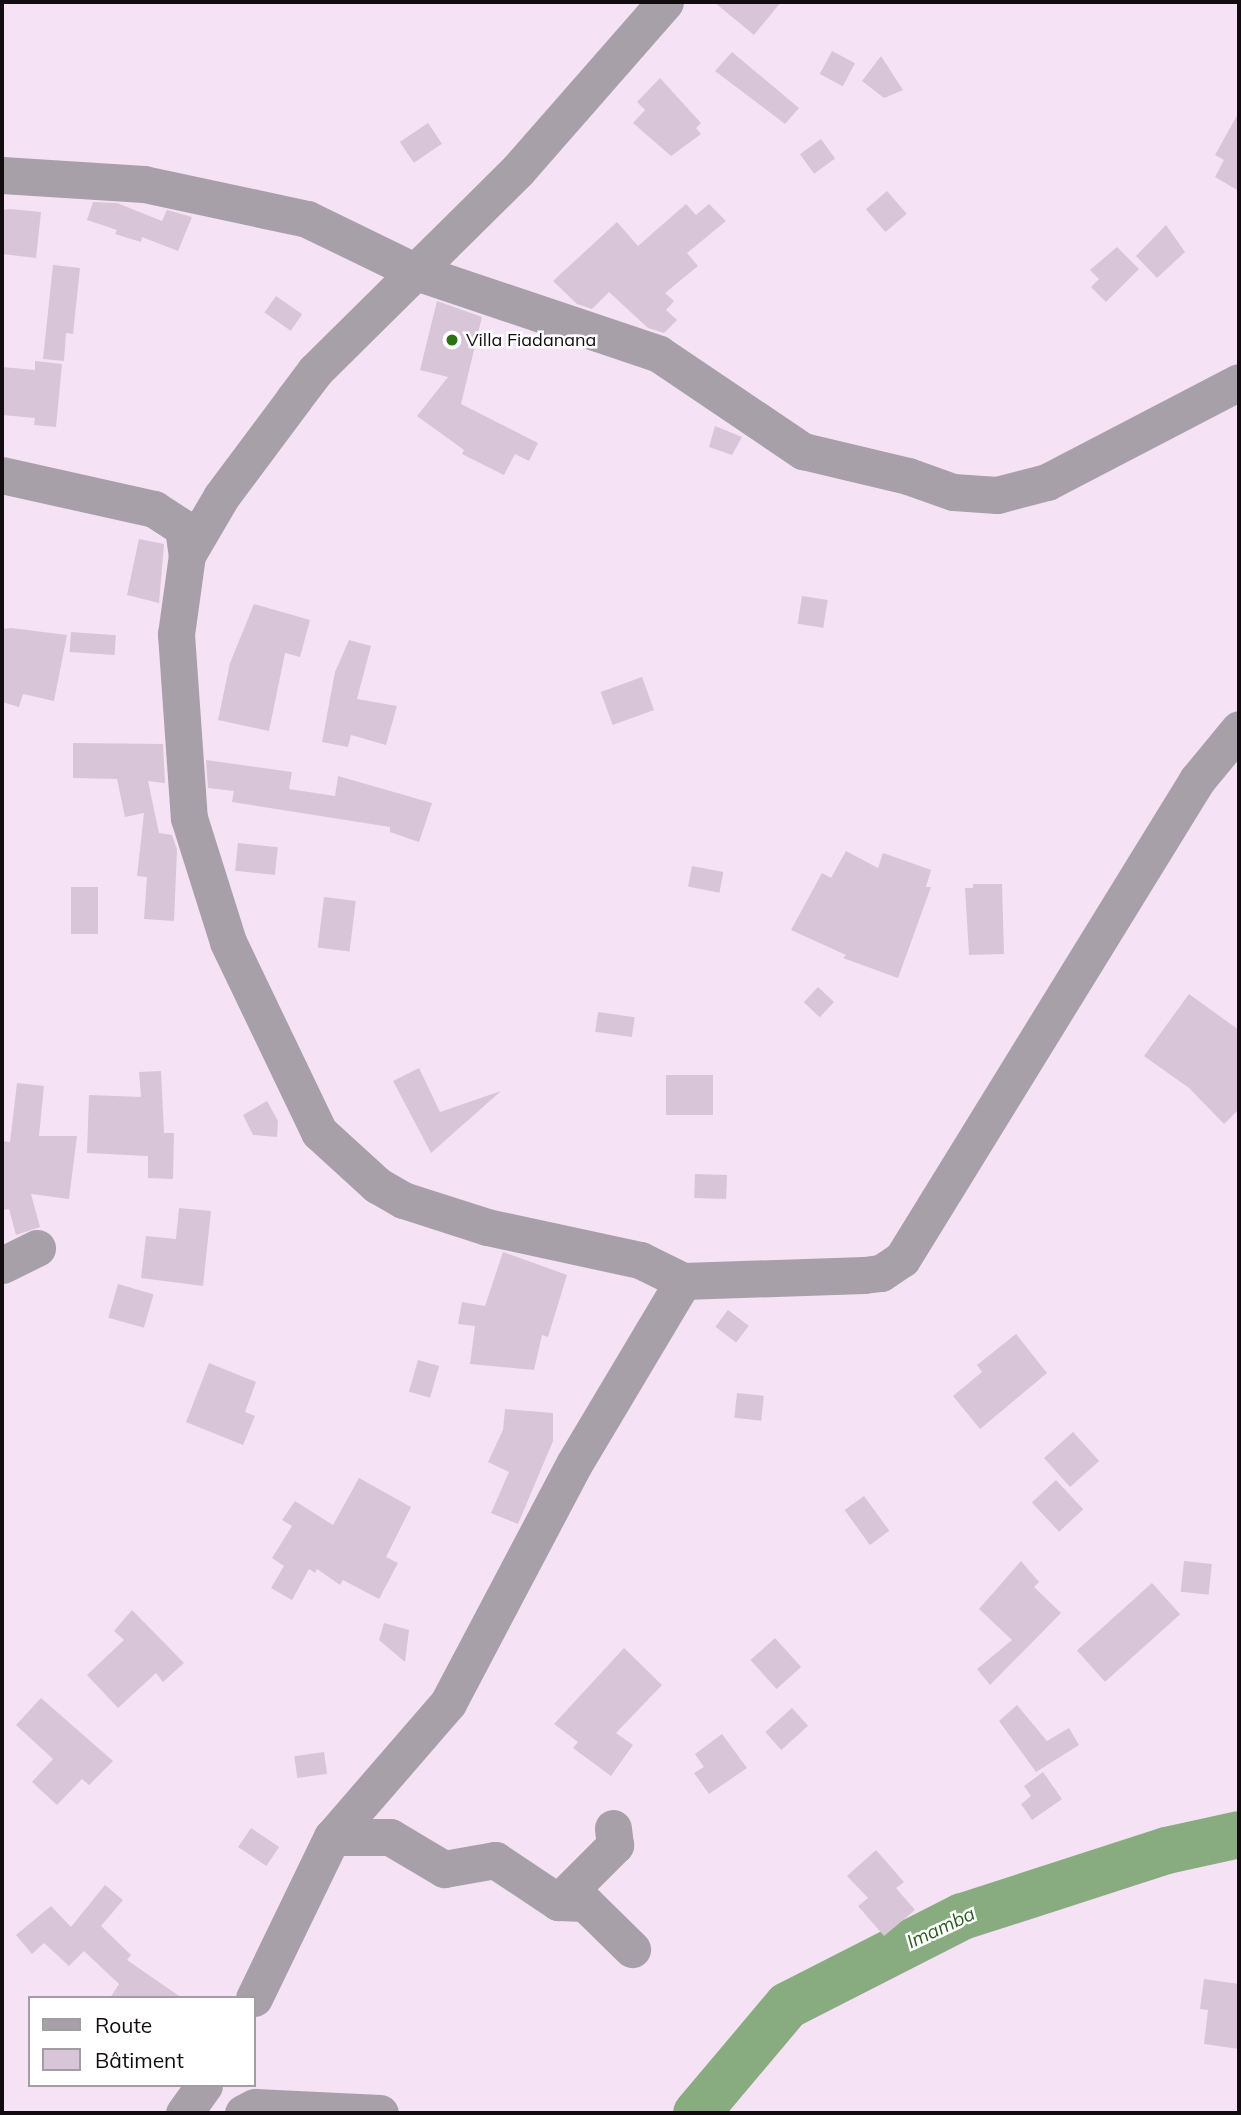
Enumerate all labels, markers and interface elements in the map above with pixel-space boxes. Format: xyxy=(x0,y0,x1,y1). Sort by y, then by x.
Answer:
place label: Villa Fiadanana xyxy=(466,329,596,351)
marker: Villa Fiadanana xyxy=(444,332,460,348)
water label: Imamba xyxy=(903,1902,979,1954)
legend xyxy=(28,1996,256,2087)
text: Route xyxy=(95,2012,152,2038)
text: Bâtiment xyxy=(95,2047,184,2073)

